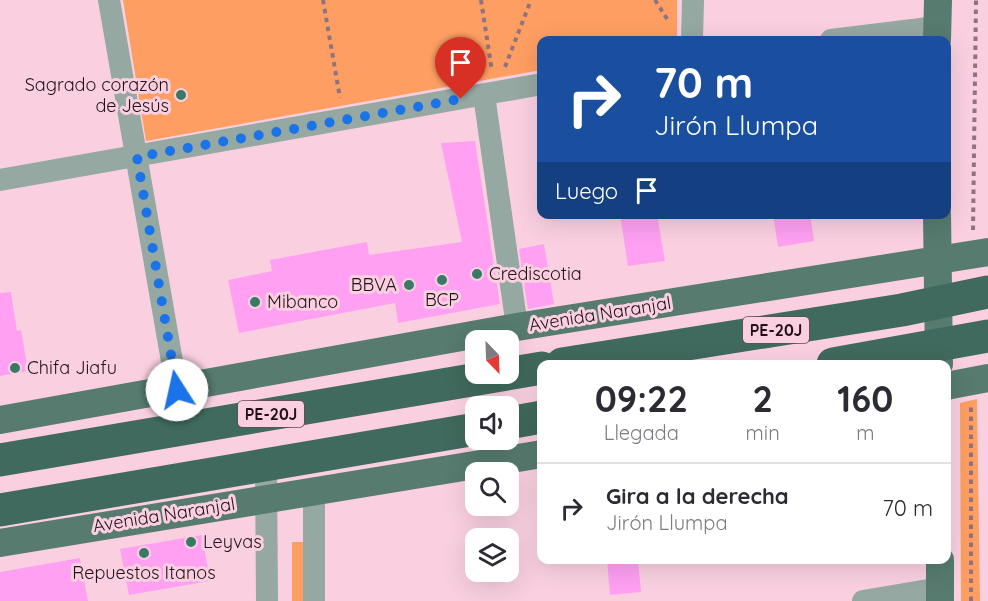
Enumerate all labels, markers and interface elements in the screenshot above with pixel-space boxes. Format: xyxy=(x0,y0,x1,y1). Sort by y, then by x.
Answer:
pin xyxy=(435,37,486,99)
icon: arrive xyxy=(444,46,477,79)
text: 70 m xyxy=(654,56,753,109)
icon: right xyxy=(555,60,633,138)
place label: Sagrado corazón de Jesús xyxy=(25,73,169,117)
marker: Sagrado corazón de Jesús xyxy=(174,88,188,102)
text: Jirón Llumpa xyxy=(654,108,818,142)
icon: arrive xyxy=(630,174,663,207)
text: Luego xyxy=(555,177,618,205)
place label: Crediscotia xyxy=(489,262,582,285)
marker: Crediscotia xyxy=(470,267,484,281)
place label: BBVA xyxy=(351,273,397,296)
marker: BCP xyxy=(435,273,449,287)
marker: BBVA xyxy=(402,278,416,292)
place label: BCP xyxy=(425,288,459,311)
place label: Mibanco xyxy=(267,290,338,313)
street label: Avenida Naranjal xyxy=(527,291,673,336)
marker: Mibanco xyxy=(248,295,262,309)
road number: PE-20J xyxy=(743,317,809,343)
north arrow xyxy=(465,330,519,384)
map controls xyxy=(465,330,519,582)
place label: Chifa Jiafu xyxy=(27,356,117,379)
position arrow xyxy=(145,358,209,422)
marker: Chifa Jiafu xyxy=(8,361,22,375)
text: 09:22 xyxy=(595,376,688,421)
text: 2 xyxy=(752,376,773,421)
text: 160 xyxy=(837,376,893,421)
button: sound xyxy=(465,396,519,450)
road number: PE-20J xyxy=(238,401,304,427)
text: Llegada xyxy=(604,420,679,445)
text: min xyxy=(746,420,780,445)
text: m xyxy=(856,420,874,445)
button: search xyxy=(465,462,519,516)
text: Gira a la derecha xyxy=(606,482,789,510)
street label: Avenida Naranjal xyxy=(91,492,237,537)
icon: right xyxy=(555,492,588,525)
text: 70 m xyxy=(883,494,933,522)
text: Jirón Llumpa xyxy=(606,510,728,535)
button: layers xyxy=(465,528,519,582)
place label: Leyvas xyxy=(203,530,262,553)
marker: Leyvas xyxy=(184,535,198,549)
marker: Repuestos Itanos xyxy=(137,546,151,560)
place label: Repuestos Itanos xyxy=(72,561,216,584)

